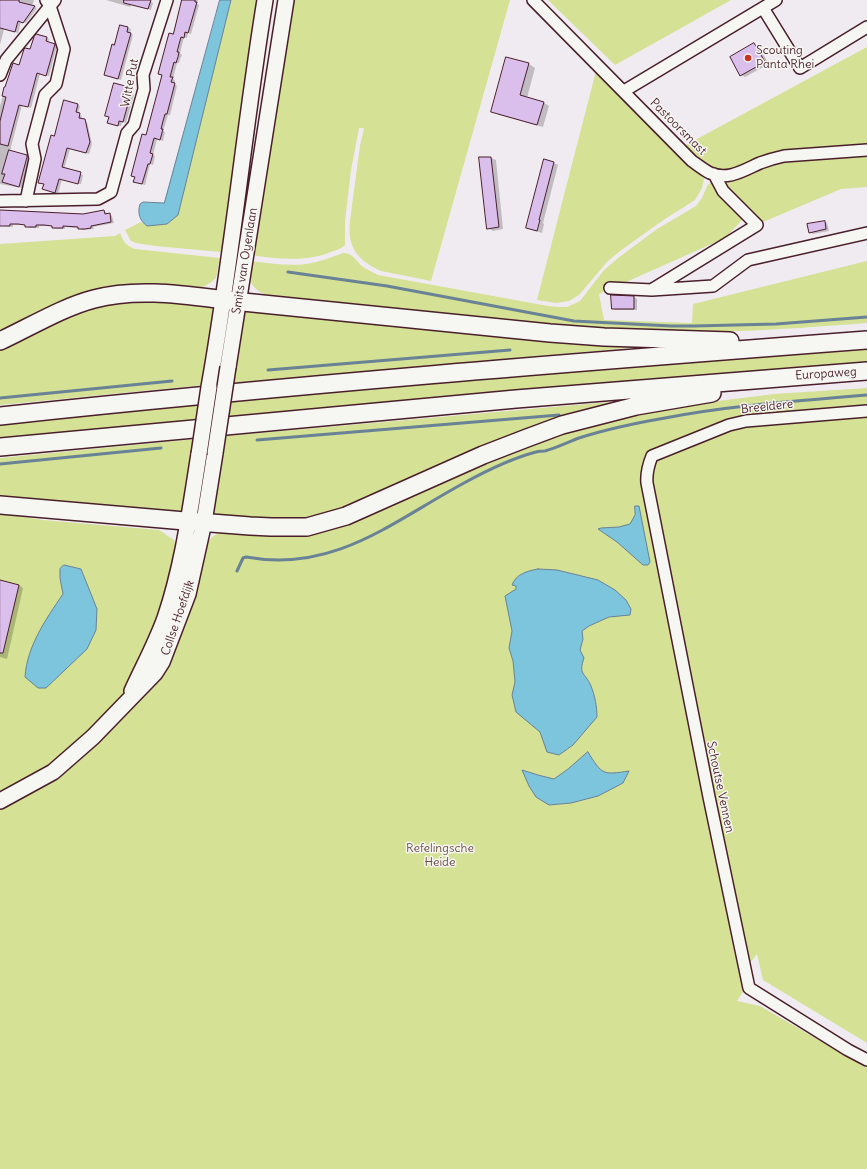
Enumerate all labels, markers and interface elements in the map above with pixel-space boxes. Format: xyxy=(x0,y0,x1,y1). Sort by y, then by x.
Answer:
place label: Scouting Panta Rhei xyxy=(756,44,814,72)
marker: Scouting Panta Rhei xyxy=(743,53,753,63)
street label: Witte Put xyxy=(118,58,142,108)
street label: Pastoorsmast xyxy=(647,96,709,158)
street label: Smits van Oyenlaan xyxy=(229,207,261,315)
street label: Europaweg xyxy=(795,365,857,383)
street label: Breeldere xyxy=(740,397,794,417)
street label: Collse Hoefdijk xyxy=(158,578,198,658)
street label: Schoutse Vennen xyxy=(703,740,737,834)
park label: Refelingsche Heide xyxy=(406,842,474,870)

